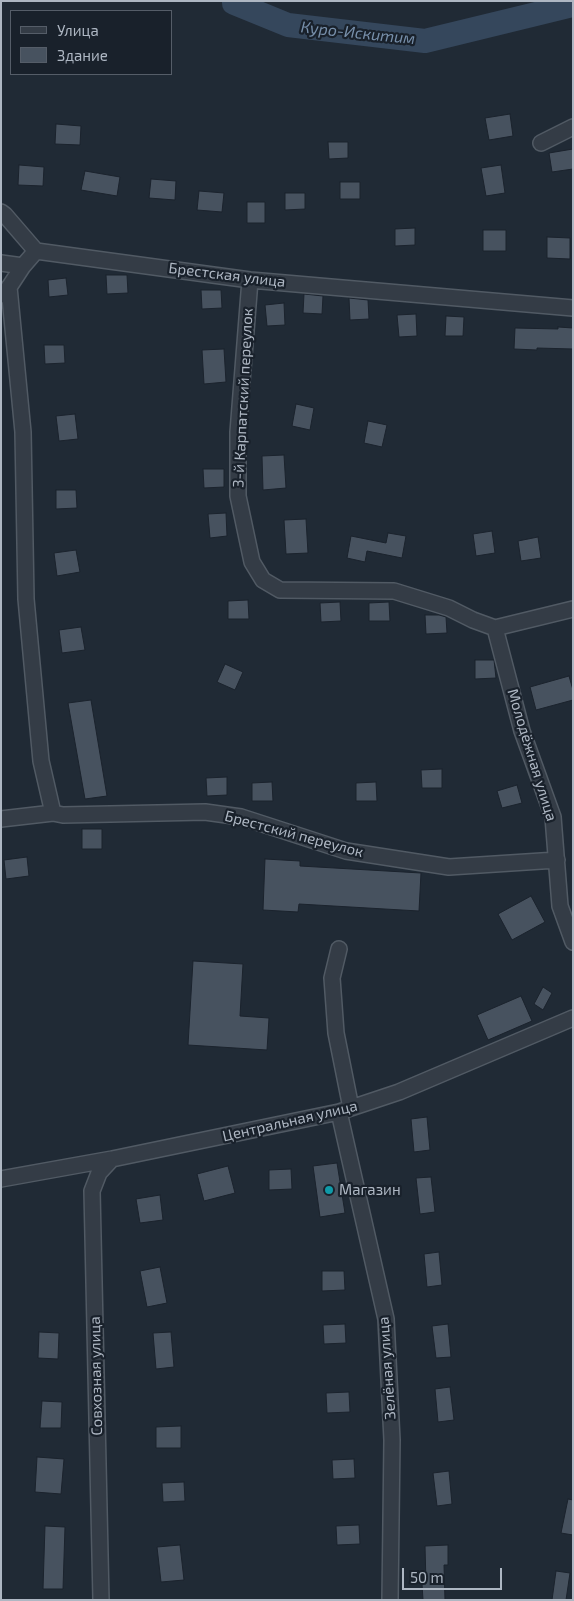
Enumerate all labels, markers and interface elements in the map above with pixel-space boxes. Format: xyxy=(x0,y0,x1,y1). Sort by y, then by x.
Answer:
legend xyxy=(10,10,172,75)
water label: Куро-Искитим xyxy=(300,17,416,49)
text: Улица xyxy=(57,21,99,39)
text: Здание xyxy=(57,46,108,64)
street label: Брестская улица xyxy=(168,259,286,291)
street label: 3-й Карпатский переулок xyxy=(229,308,257,488)
street label: Молодёжная улица xyxy=(503,687,561,823)
street label: Брестский переулок xyxy=(223,807,365,861)
street label: Центральная улица xyxy=(221,1097,359,1145)
place label: Магазин xyxy=(339,1181,401,1199)
marker: Магазин xyxy=(323,1184,335,1196)
street label: Совхозная улица xyxy=(86,1316,106,1436)
street label: Зелёная улица xyxy=(374,1316,400,1420)
scale bar xyxy=(404,1558,504,1590)
text: 50 m xyxy=(410,1568,444,1586)

